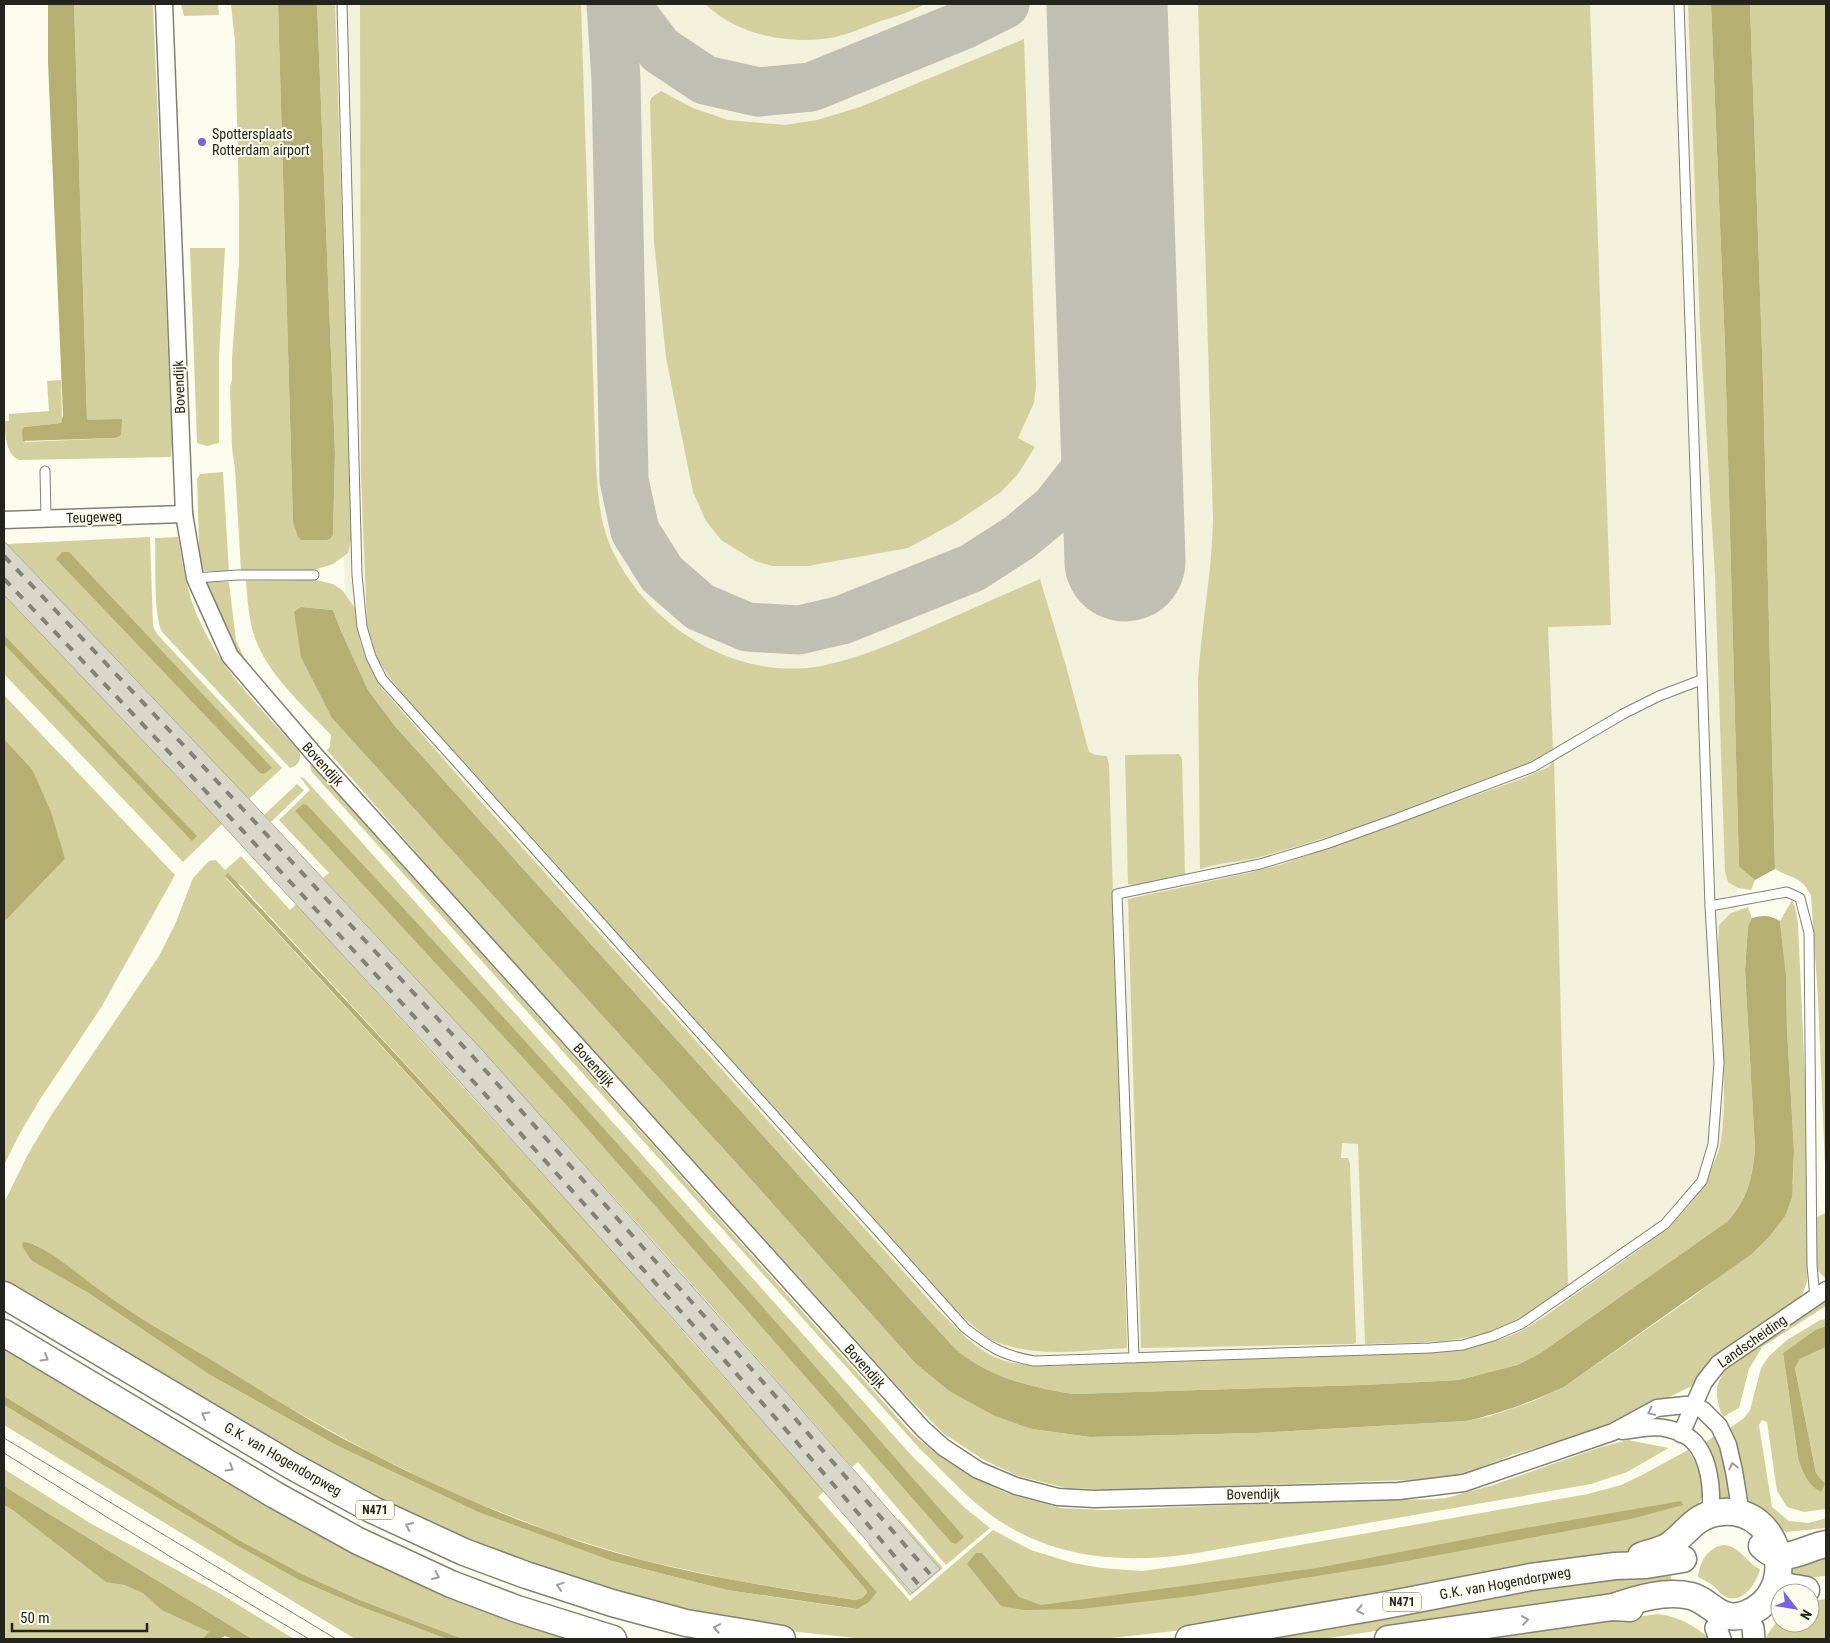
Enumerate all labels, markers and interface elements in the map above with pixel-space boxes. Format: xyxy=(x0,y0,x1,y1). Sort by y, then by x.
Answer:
place label: Spottersplaats Rotterdam airport xyxy=(212,126,310,158)
marker: Spottersplaats Rotterdam airport xyxy=(196,136,208,148)
street label: Bovendijk xyxy=(170,359,188,414)
street label: Teugeweg xyxy=(66,508,122,526)
street label: Bovendijk xyxy=(299,739,347,790)
street label: Bovendijk xyxy=(570,1040,618,1091)
street label: Landscheiding xyxy=(1715,1311,1789,1371)
street label: Bovendijk xyxy=(841,1341,889,1392)
one-way arrow xyxy=(40,1351,49,1361)
one-way arrow xyxy=(1647,1406,1656,1416)
one-way arrow xyxy=(202,1411,211,1421)
street label: G.K. van Hogendorpweg xyxy=(222,1419,344,1499)
one-way arrow xyxy=(1728,1461,1739,1470)
one-way arrow xyxy=(225,1462,234,1472)
street label: Bovendijk xyxy=(1226,1486,1281,1502)
road number: N471 xyxy=(356,1500,394,1520)
one-way arrow xyxy=(405,1522,414,1533)
street label: G.K. van Hogendorpweg xyxy=(1438,1564,1572,1602)
one-way arrow xyxy=(430,1570,439,1580)
one-way arrow xyxy=(556,1582,565,1592)
north arrow xyxy=(1770,1583,1820,1633)
road number: N471 xyxy=(1383,1592,1421,1611)
scale bar xyxy=(12,1600,148,1632)
one-way arrow xyxy=(1356,1604,1364,1614)
text: N xyxy=(1797,1607,1815,1622)
text: 50 m xyxy=(20,1609,50,1627)
one-way arrow xyxy=(1520,1615,1529,1625)
one-way arrow xyxy=(712,1624,721,1634)

